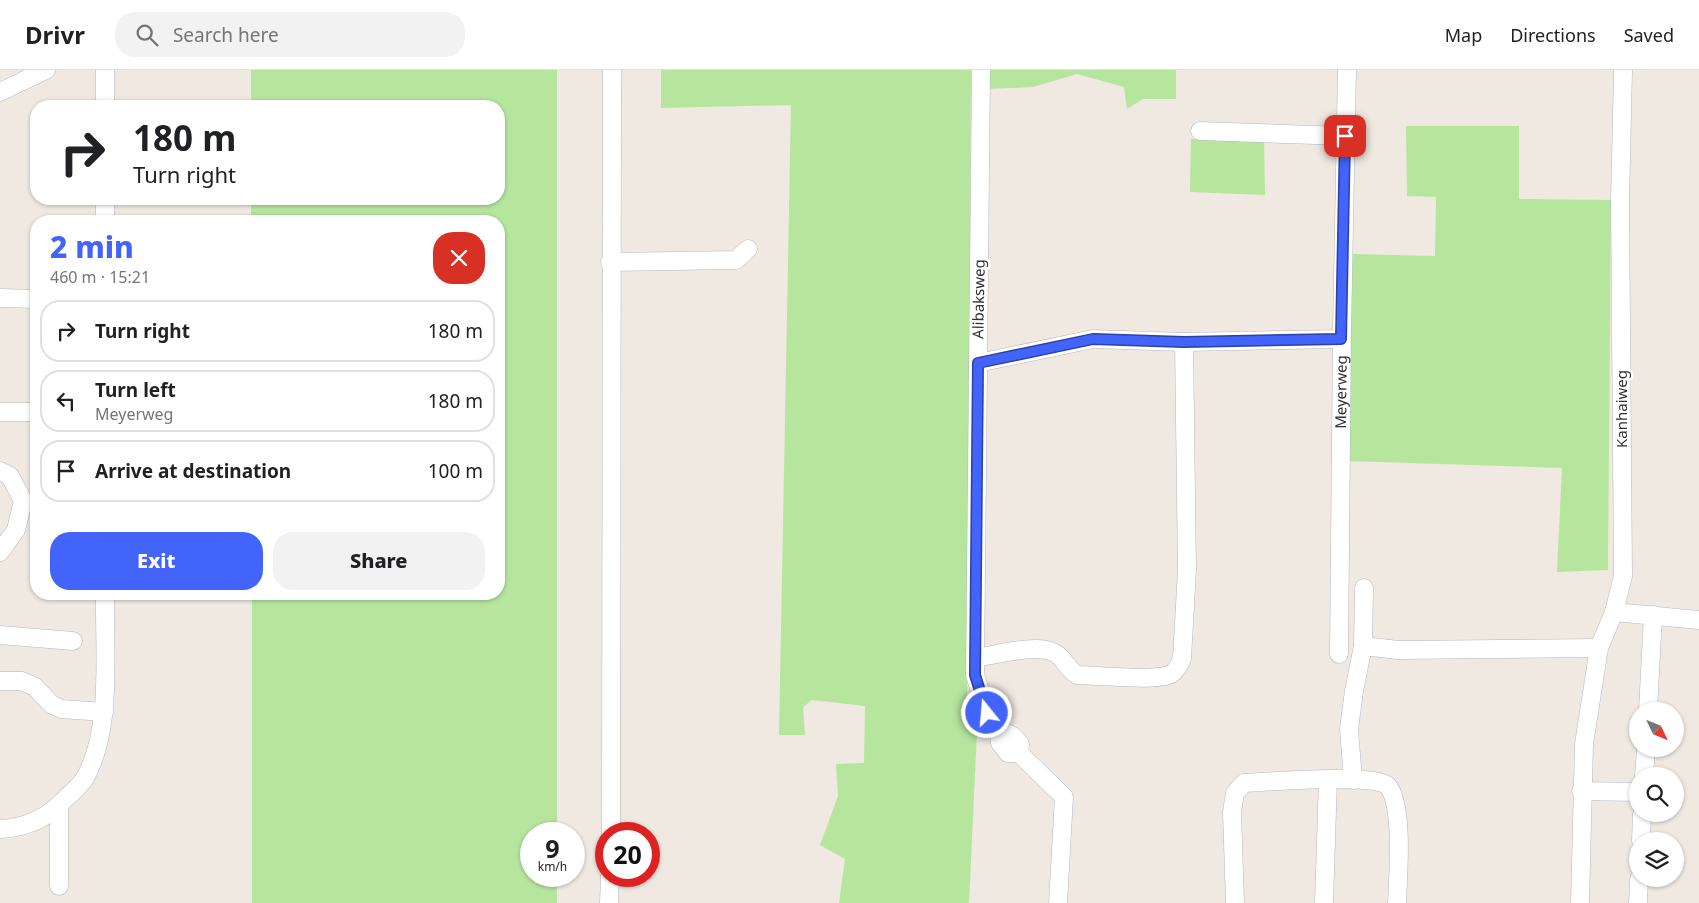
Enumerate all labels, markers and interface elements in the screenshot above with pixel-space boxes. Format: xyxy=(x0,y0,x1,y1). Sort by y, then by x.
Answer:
search box xyxy=(115,12,465,57)
text: Drivr xyxy=(25,18,85,51)
icon: search xyxy=(133,21,161,49)
text: Search here xyxy=(173,22,279,48)
text: Map xyxy=(1445,23,1482,47)
text: Directions xyxy=(1510,23,1596,47)
text: Saved xyxy=(1624,23,1674,47)
text: 180 m xyxy=(133,114,236,161)
pin xyxy=(1324,115,1366,157)
icon: right xyxy=(50,120,115,185)
icon: arrive xyxy=(1331,122,1359,150)
text: Turn right xyxy=(133,159,236,189)
text: 2 min xyxy=(50,226,134,267)
button: close xyxy=(433,232,485,284)
street label: Alibaksweg xyxy=(967,259,989,339)
text: 460 m · 15:21 xyxy=(50,266,150,288)
icon: right xyxy=(52,317,80,345)
text: Turn right xyxy=(95,318,190,344)
text: 180 m xyxy=(428,318,483,344)
street label: Meyerweg xyxy=(1330,355,1351,429)
street label: Kanhaiweg xyxy=(1611,370,1631,448)
text: Turn left xyxy=(95,377,176,403)
icon: left xyxy=(52,387,80,415)
text: 180 m xyxy=(428,388,483,414)
text: Meyerweg xyxy=(95,403,173,425)
icon: arrive xyxy=(52,457,80,485)
text: Arrive at destination xyxy=(95,458,291,484)
text: 100 m xyxy=(428,458,483,484)
button: Exit xyxy=(50,532,263,590)
button: Share xyxy=(273,532,485,590)
position arrow xyxy=(960,686,1012,738)
north arrow xyxy=(1629,702,1684,758)
map controls xyxy=(1629,702,1684,887)
button: search xyxy=(1629,767,1684,822)
speed limit sign: 20 xyxy=(595,822,660,887)
text: 9 xyxy=(545,831,560,865)
button: layers xyxy=(1629,832,1684,887)
text: km/h xyxy=(538,858,567,875)

